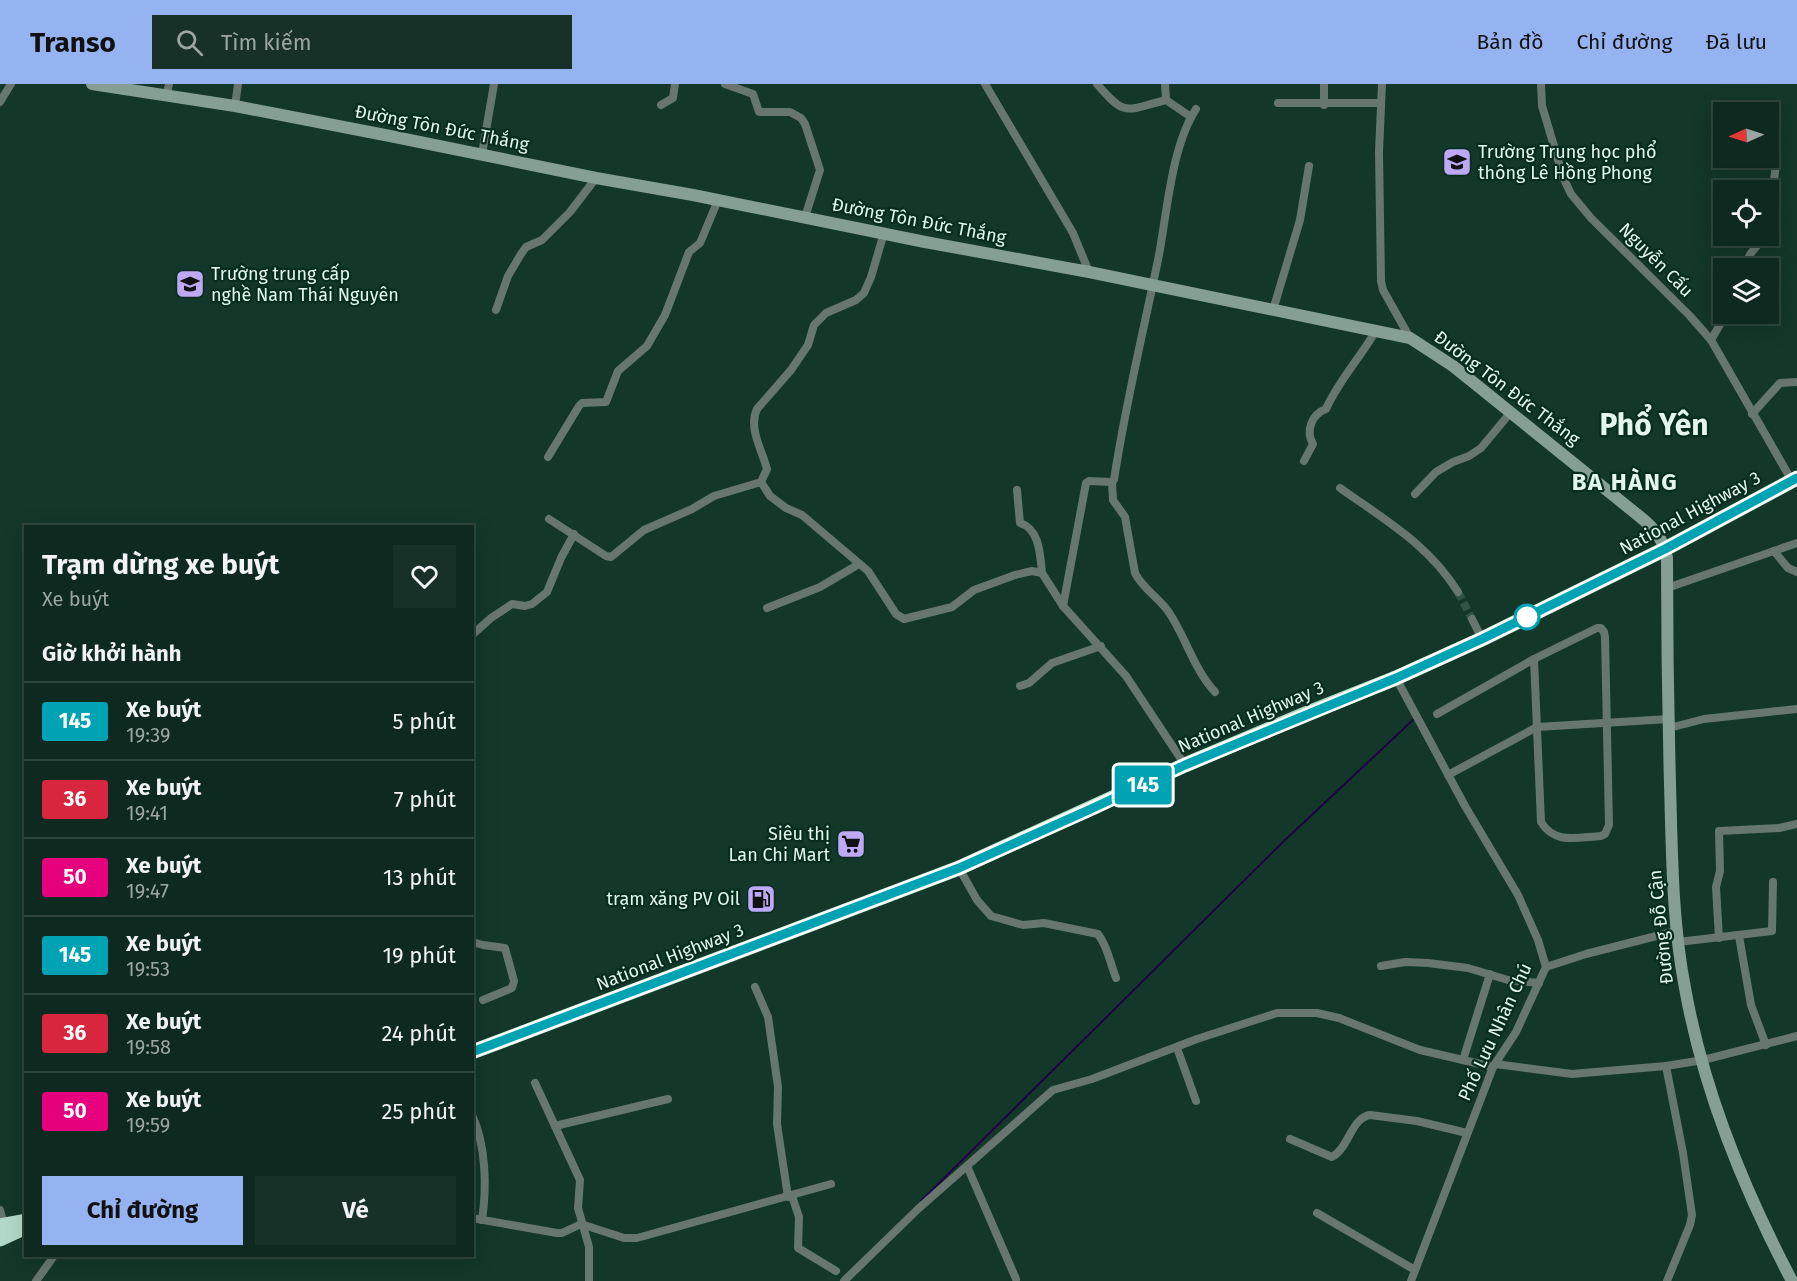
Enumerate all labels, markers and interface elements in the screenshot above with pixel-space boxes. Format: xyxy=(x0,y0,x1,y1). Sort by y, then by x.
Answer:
search box xyxy=(152,15,572,69)
text: Transo xyxy=(30,26,116,59)
icon: search xyxy=(173,26,206,59)
text: Tìm kiếm xyxy=(221,29,311,56)
text: Bản đồ xyxy=(1476,29,1543,55)
text: Chỉ đường xyxy=(1576,29,1672,55)
text: Đã lưu xyxy=(1705,29,1767,55)
street label: Đường Tôn Đức Thắng xyxy=(353,99,532,156)
north arrow xyxy=(1713,102,1779,168)
map controls xyxy=(1713,102,1779,324)
place label: Trường Trung học phổ thông Lê Hồng Phong xyxy=(1478,140,1657,184)
school or university icon: Trường Trung học phổ thông Lê Hồng Phong xyxy=(1441,146,1473,178)
button: locate xyxy=(1713,180,1779,246)
street label: Đường Tôn Đức Thắng xyxy=(830,192,1009,249)
street label: Nguyễn Cấu xyxy=(1614,218,1698,302)
button: layers xyxy=(1713,258,1779,324)
place label: Trường trung cấp nghề Nam Thái Nguyên xyxy=(211,263,399,306)
school or university icon: Trường trung cấp nghề Nam Thái Nguyên xyxy=(174,268,206,300)
street label: Đường Tôn Đức Thắng xyxy=(1430,325,1585,450)
district label: Phổ Yên xyxy=(1599,404,1709,443)
district label: BA HÀNG xyxy=(1572,467,1678,496)
street label: National Highway 3 xyxy=(1616,467,1764,559)
button: heart xyxy=(393,545,456,608)
text: Trạm dừng xe buýt xyxy=(42,548,279,581)
text: Xe buýt xyxy=(42,587,109,611)
unlabelled marker xyxy=(1514,604,1540,630)
text: Giờ khởi hành xyxy=(42,640,182,667)
street label: National Highway 3 xyxy=(1175,676,1327,758)
text: Xe buýt xyxy=(126,696,201,723)
text: 145 xyxy=(59,708,91,734)
text: 5 phút xyxy=(392,708,456,735)
text: 19:39 xyxy=(126,723,170,747)
line badge: 145 xyxy=(1108,766,1178,804)
text: 145 xyxy=(1127,772,1159,798)
text: Xe buýt xyxy=(126,774,201,801)
text: 36 xyxy=(64,786,86,812)
text: 7 phút xyxy=(394,786,456,813)
text: 19:41 xyxy=(126,801,168,825)
place label: Siêu thị Lan Chi Mart xyxy=(729,823,830,866)
supermarket icon: Siêu thị Lan Chi Mart xyxy=(835,828,867,860)
text: Xe buýt xyxy=(126,852,201,879)
text: 50 xyxy=(63,864,87,890)
text: 13 phút xyxy=(383,864,456,891)
street label: Đường Đỗ Cận xyxy=(1643,869,1678,985)
text: 19:47 xyxy=(126,879,169,903)
fuel station icon: trạm xăng PV Oil xyxy=(745,883,777,915)
place label: trạm xăng PV Oil xyxy=(607,888,740,910)
street label: National Highway 3 xyxy=(593,919,747,995)
text: Xe buýt xyxy=(126,930,201,957)
text: 145 xyxy=(59,942,91,968)
text: 19 phút xyxy=(382,942,456,969)
text: 19:53 xyxy=(126,957,170,981)
street label: Phố Lưu Nhân Chú xyxy=(1453,960,1537,1104)
text: Xe buýt xyxy=(126,1008,201,1035)
text: 36 xyxy=(64,1020,86,1046)
text: 24 phút xyxy=(381,1020,456,1047)
text: 19:58 xyxy=(126,1035,171,1059)
text: Xe buýt xyxy=(126,1086,201,1113)
text: 50 xyxy=(63,1098,87,1124)
text: 25 phút xyxy=(382,1098,456,1125)
text: 19:59 xyxy=(126,1113,170,1137)
button: Chỉ đường xyxy=(42,1176,243,1245)
button: Vé xyxy=(255,1176,456,1245)

